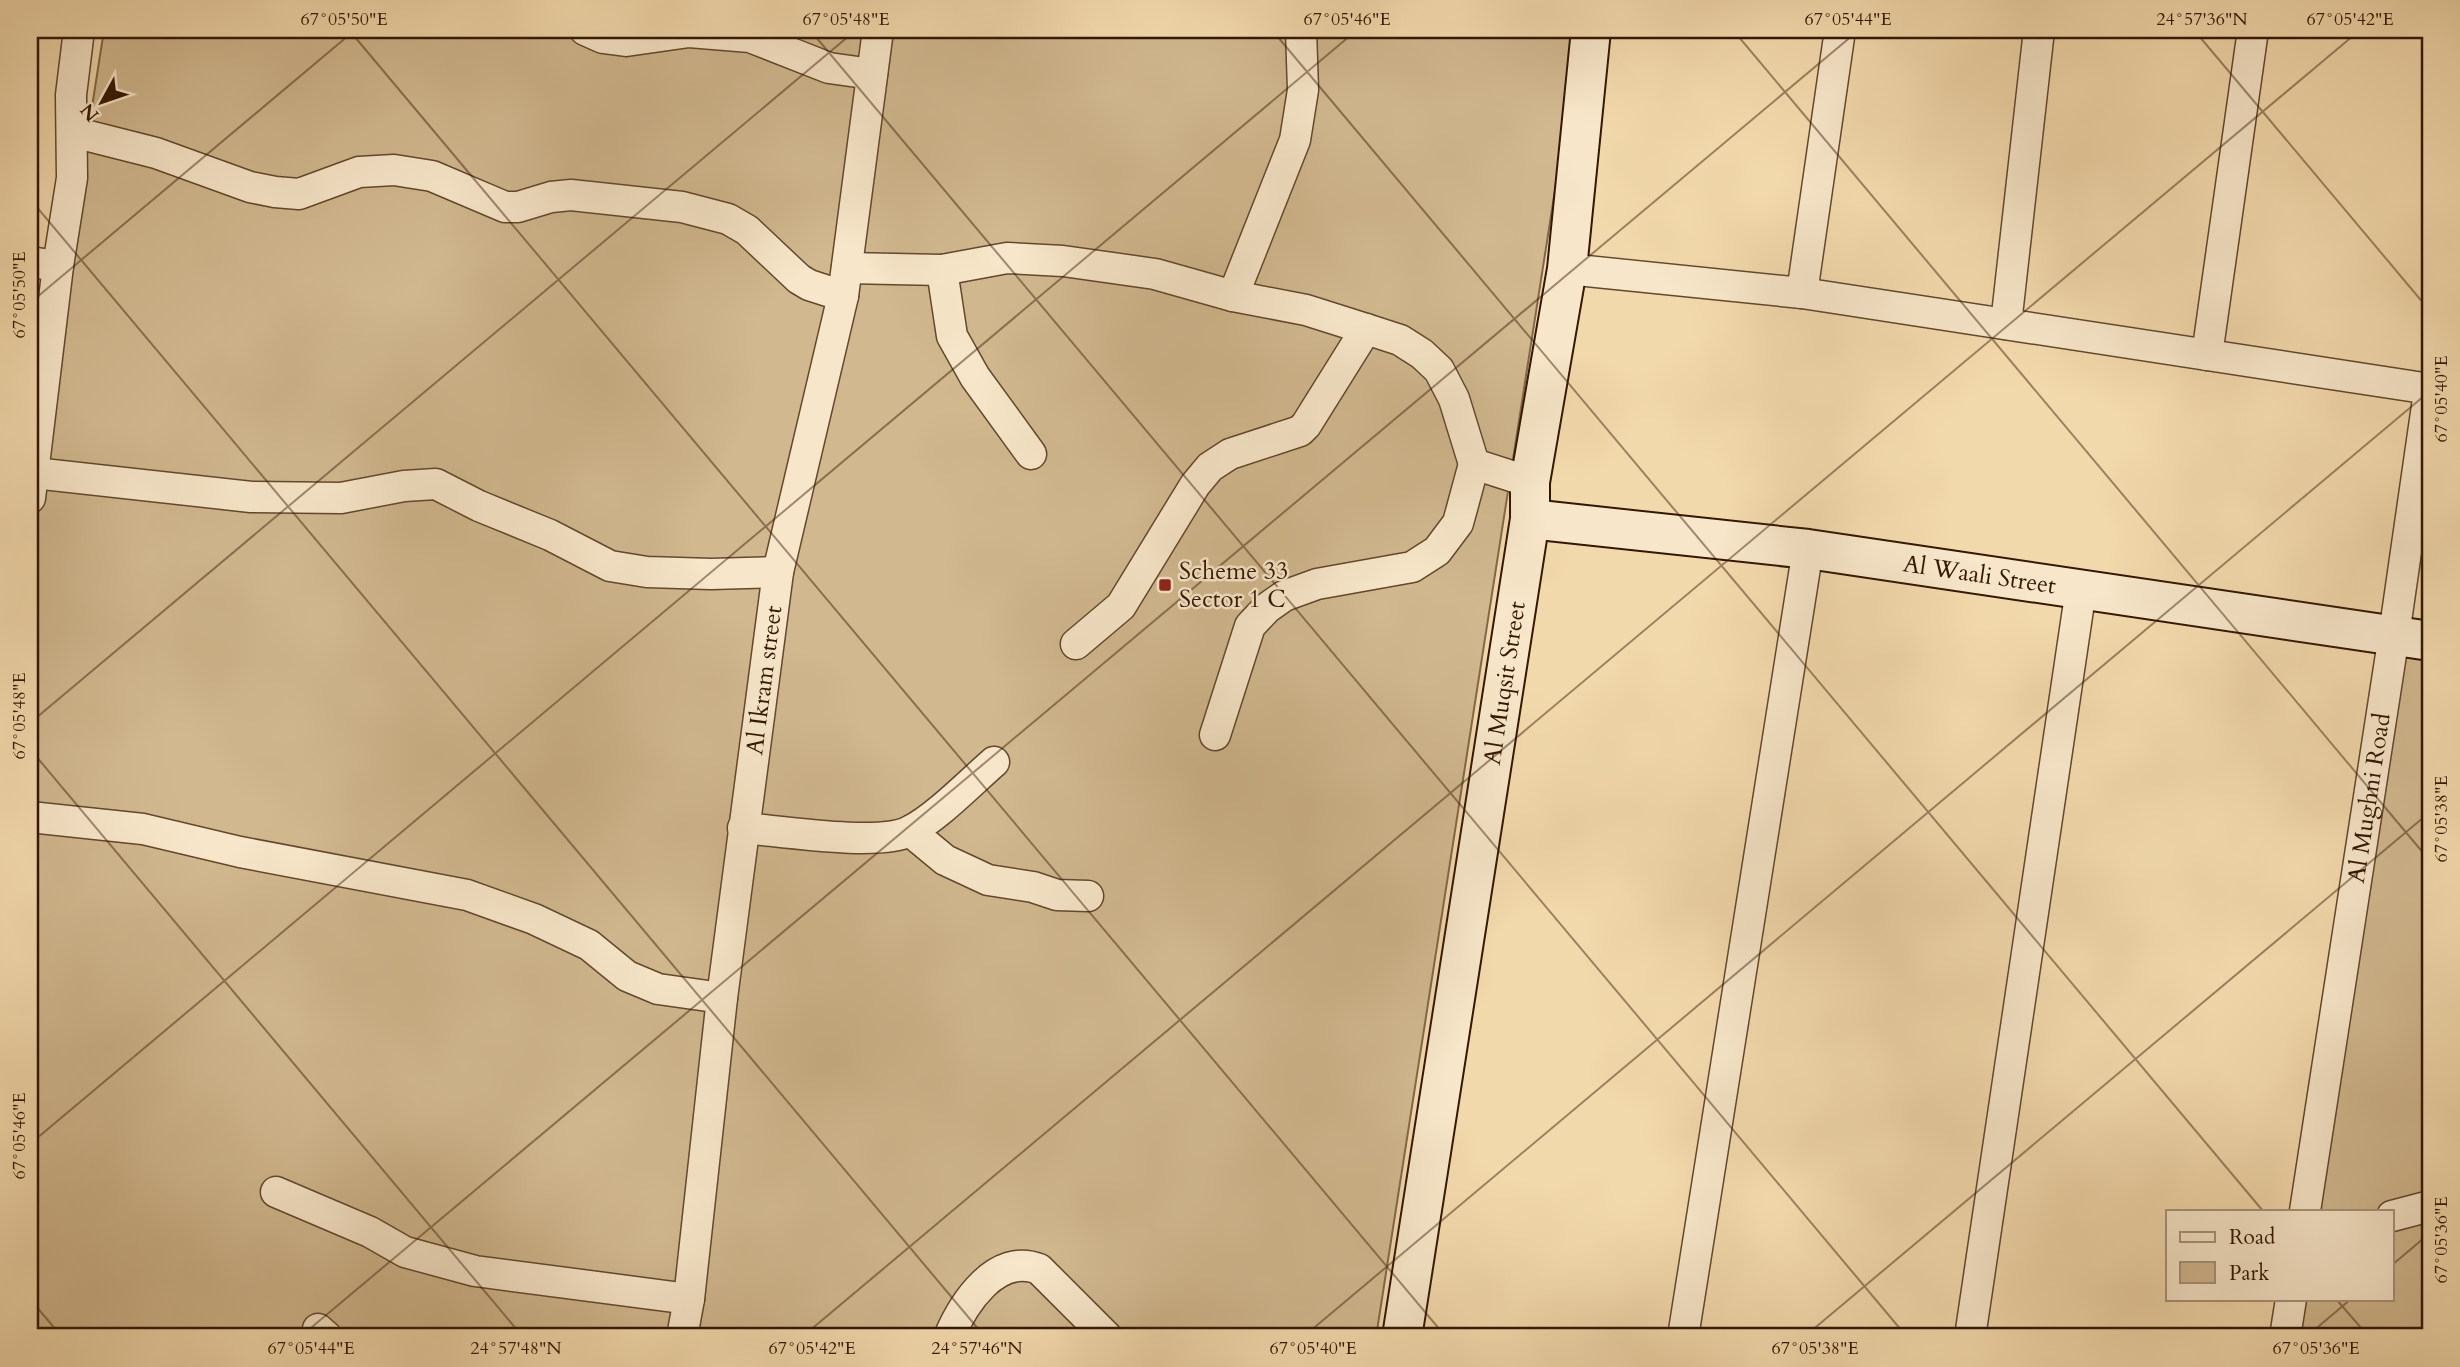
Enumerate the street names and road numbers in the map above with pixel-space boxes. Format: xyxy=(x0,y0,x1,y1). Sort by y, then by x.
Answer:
street label: Al Waali Street xyxy=(1901,547,2058,603)
street label: Al Muqsit Street xyxy=(1476,599,1534,767)
street label: Al Ikram street xyxy=(738,603,790,757)
street label: Al Mughni Road xyxy=(2340,710,2399,885)

